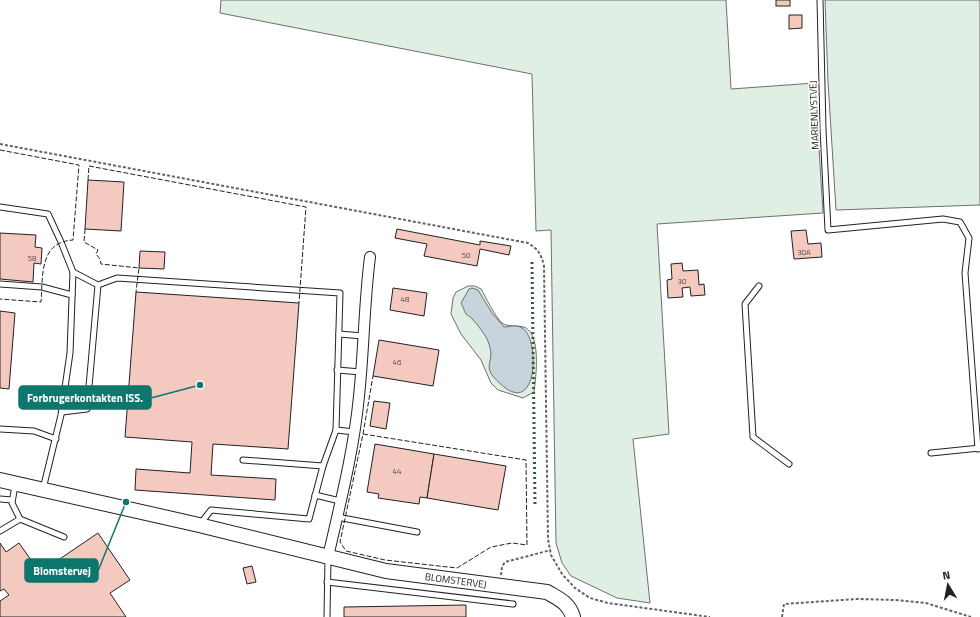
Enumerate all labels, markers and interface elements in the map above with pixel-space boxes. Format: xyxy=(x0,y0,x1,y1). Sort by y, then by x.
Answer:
street label: MARIENLYSTVEJ xyxy=(805,80,823,150)
house number: 30A xyxy=(797,246,811,258)
house number: 50 xyxy=(462,249,471,261)
house number: 58 xyxy=(28,252,37,264)
house number: 30 xyxy=(678,275,687,287)
house number: 48 xyxy=(401,293,410,305)
house number: 46 xyxy=(393,356,402,368)
callout: Forbrugerkontakten ISS. xyxy=(19,386,151,409)
text: Forbrugerkontakten ISS. xyxy=(27,390,143,406)
house number: 44 xyxy=(393,465,402,477)
callout: Blomstervej xyxy=(25,559,98,582)
text: Blomstervej xyxy=(33,563,91,579)
north arrow xyxy=(928,565,968,605)
text: N xyxy=(941,567,951,584)
street label: BLOMSTERVEJ xyxy=(424,569,488,592)

